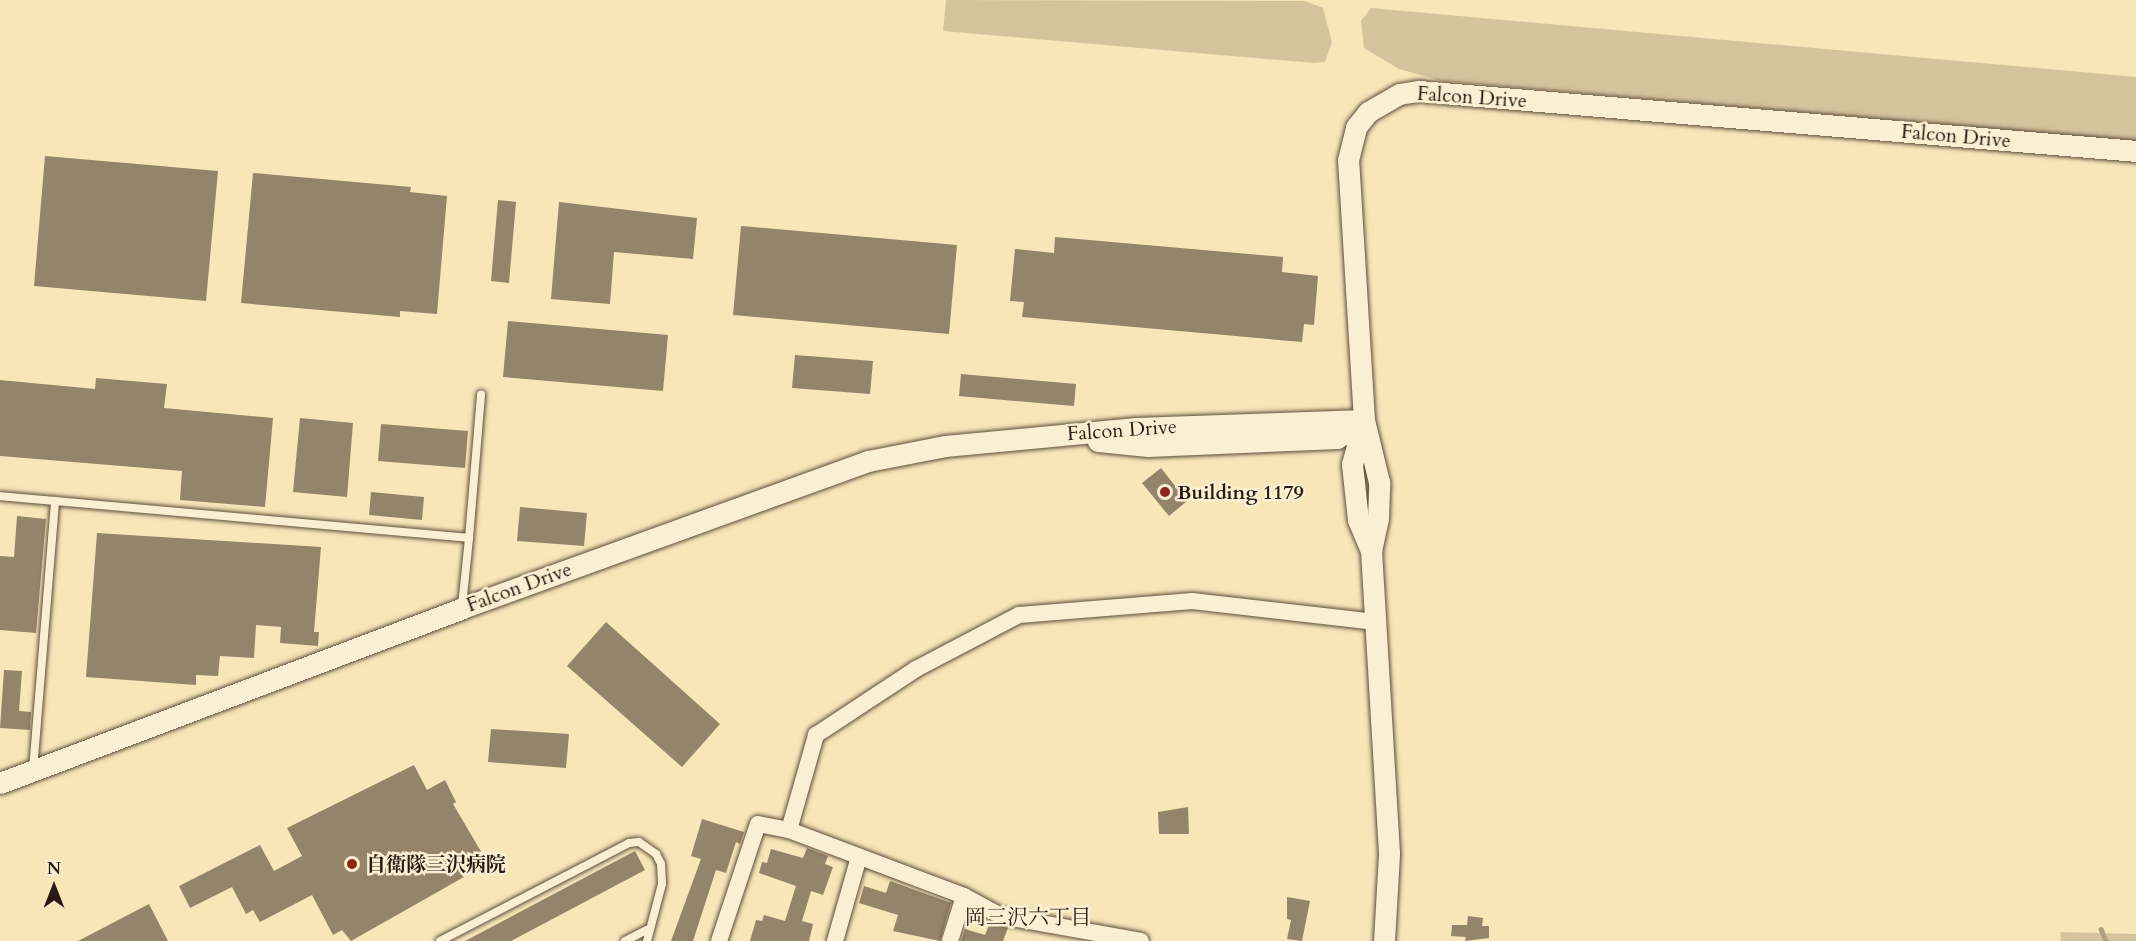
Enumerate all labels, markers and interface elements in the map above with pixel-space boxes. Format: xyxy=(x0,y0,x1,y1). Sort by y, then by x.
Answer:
street label: Falcon Drive xyxy=(1416,81,1528,113)
street label: Falcon Drive xyxy=(1900,119,2012,153)
street label: Falcon Drive xyxy=(1066,414,1178,446)
place label: Building 1179 xyxy=(1177,480,1304,504)
marker: Building 1179 xyxy=(1158,485,1172,499)
street label: Falcon Drive xyxy=(463,557,575,617)
place label: 自衛隊三沢病院 xyxy=(366,852,506,876)
marker: 自衛隊三沢病院 xyxy=(343,855,361,873)
north arrow xyxy=(24,857,84,917)
text: N xyxy=(47,858,61,880)
district label: 岡三沢六丁目 xyxy=(965,905,1091,931)

